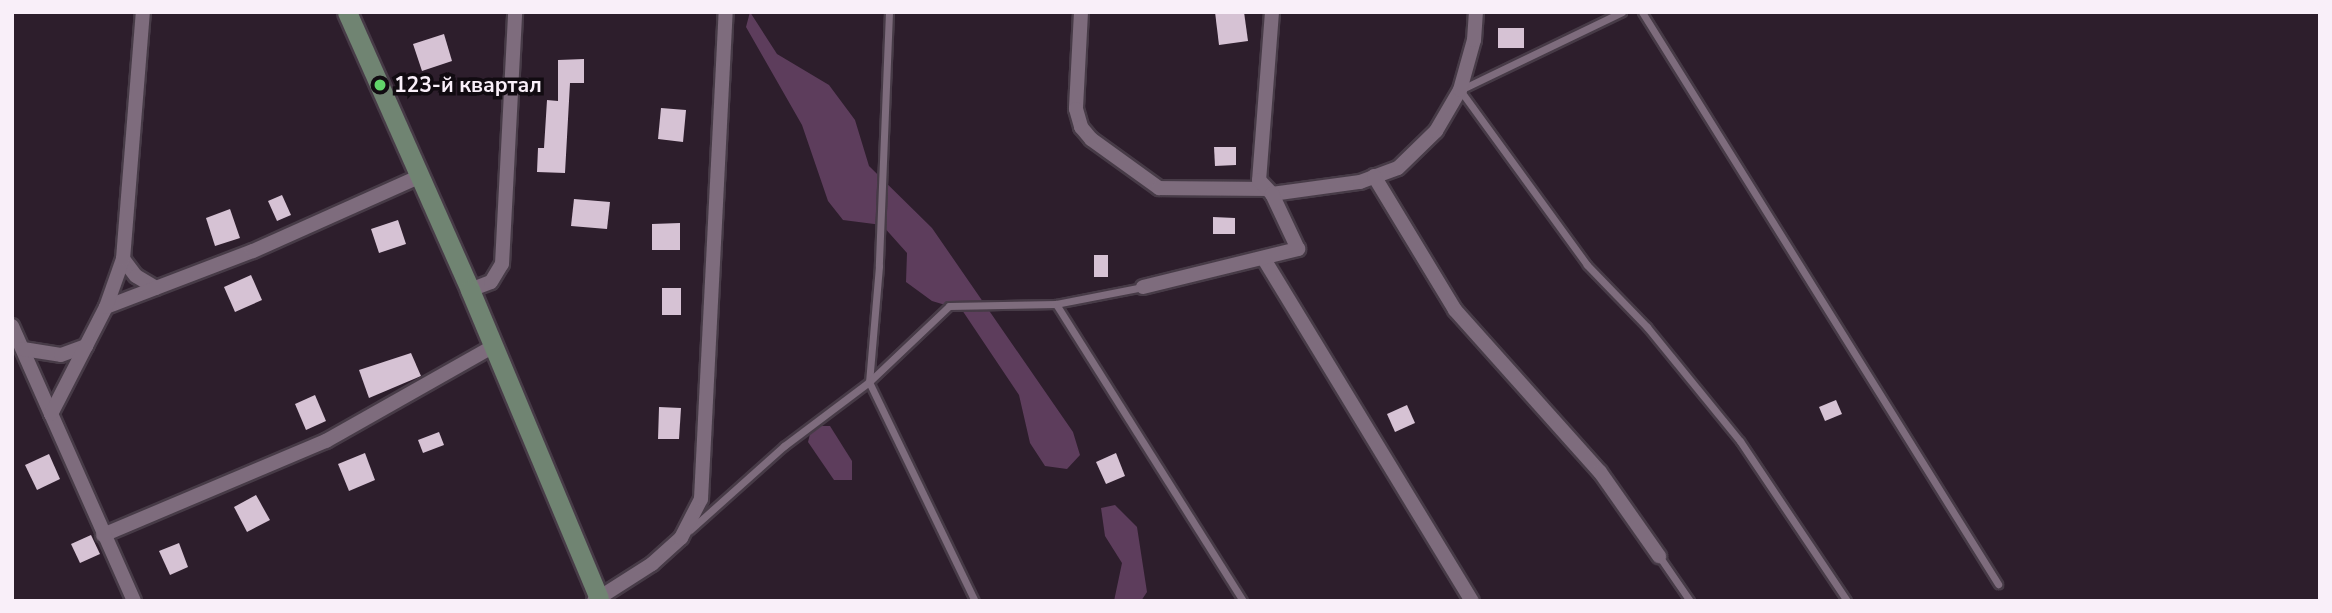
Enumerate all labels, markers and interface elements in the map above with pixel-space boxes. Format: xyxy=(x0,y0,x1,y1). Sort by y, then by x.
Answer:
place label: 123-й квартал xyxy=(394,72,542,98)
marker: 123-й квартал xyxy=(372,77,388,93)

